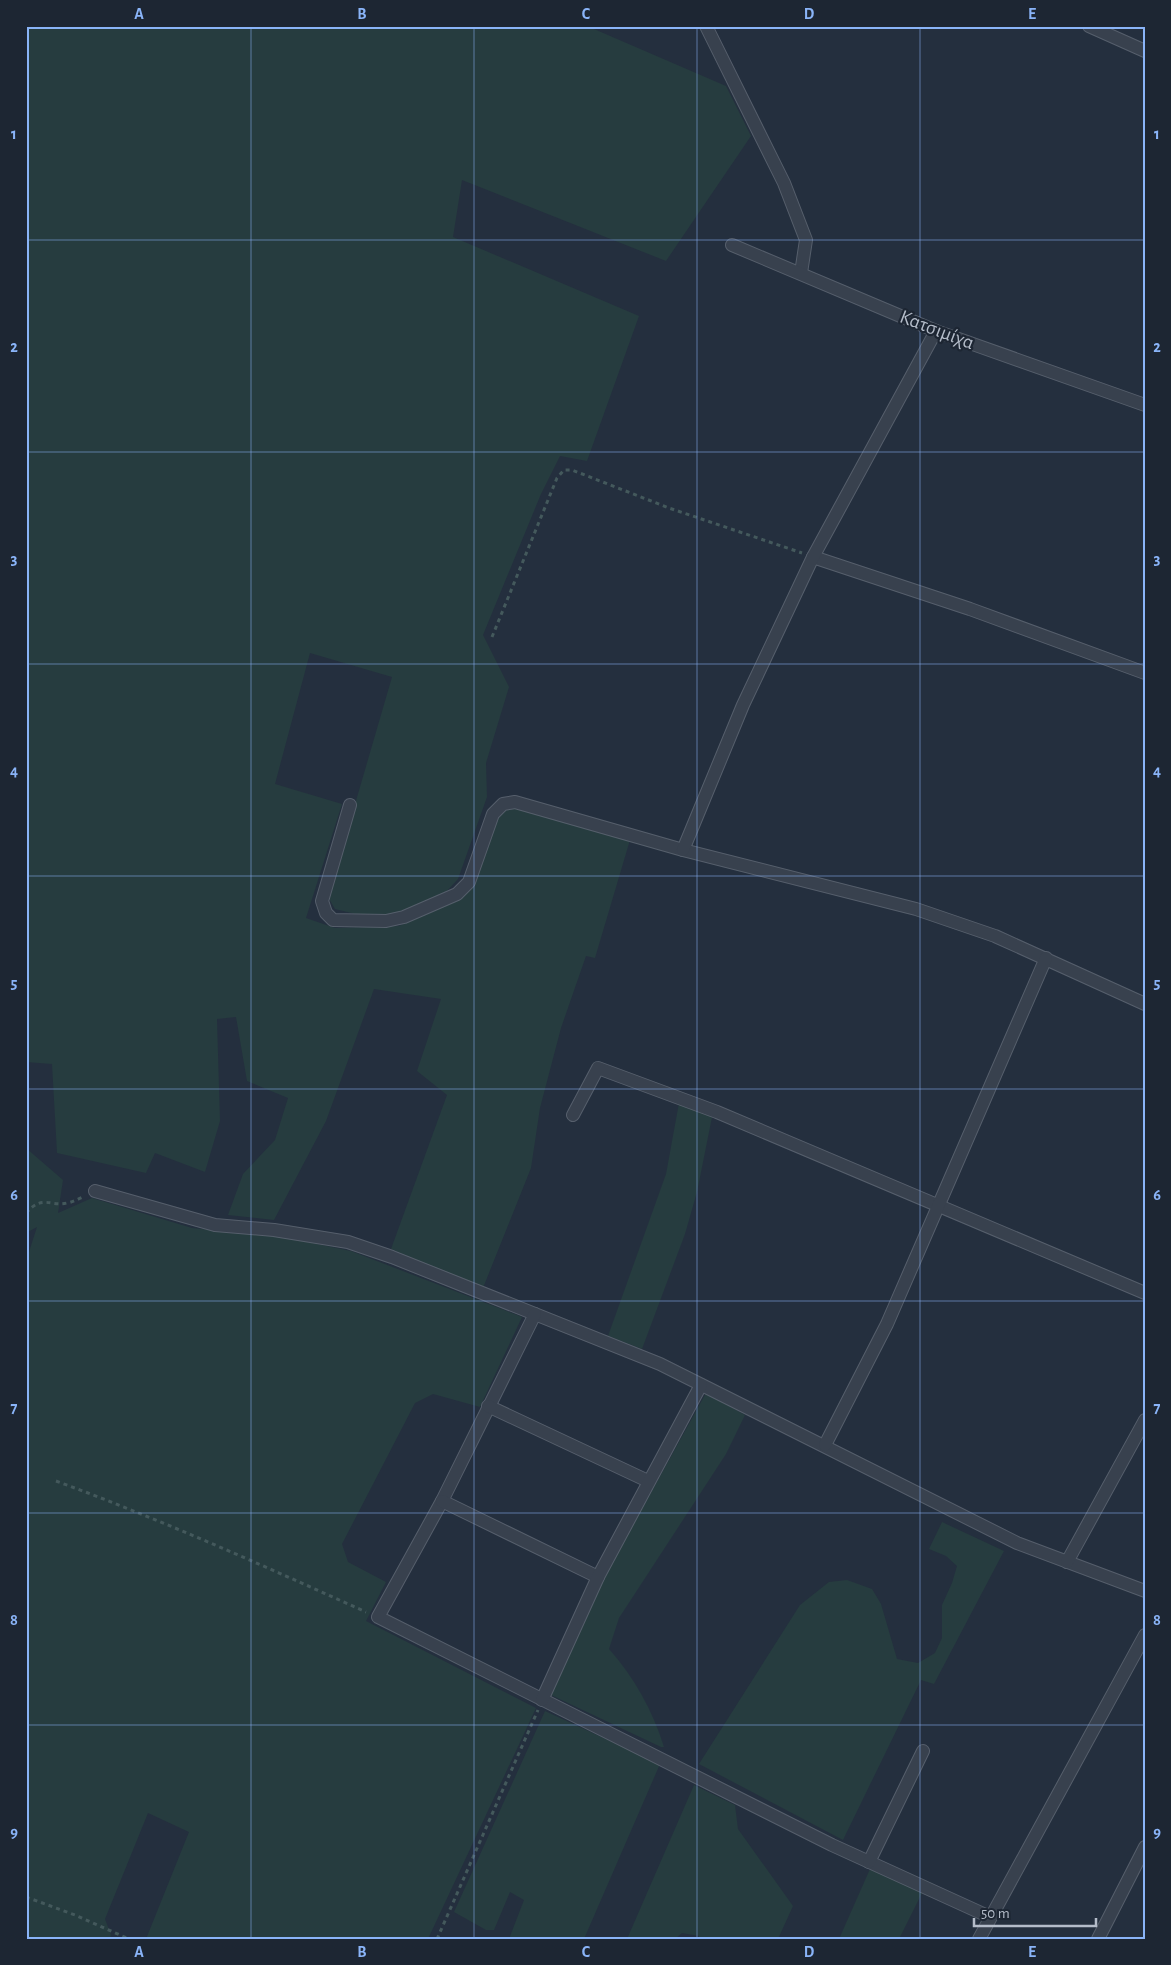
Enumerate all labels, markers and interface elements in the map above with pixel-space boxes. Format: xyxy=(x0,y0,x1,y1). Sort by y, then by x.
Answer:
text: A xyxy=(134,6,144,22)
text: B xyxy=(357,6,367,22)
text: C xyxy=(582,6,591,22)
text: D xyxy=(804,6,815,22)
text: E xyxy=(1028,6,1036,22)
text: 1 xyxy=(11,126,17,142)
text: 1 xyxy=(1154,126,1160,142)
street label: Κατσιμίχα xyxy=(897,307,977,353)
text: 2 xyxy=(10,339,18,355)
text: 2 xyxy=(1153,339,1161,355)
text: 3 xyxy=(11,551,18,567)
text: 3 xyxy=(1154,551,1161,567)
text: 4 xyxy=(10,763,18,779)
text: 4 xyxy=(1153,763,1161,779)
text: 5 xyxy=(11,975,18,991)
text: 5 xyxy=(1154,975,1161,991)
text: 6 xyxy=(10,1187,18,1203)
text: 6 xyxy=(1153,1187,1161,1203)
text: 7 xyxy=(11,1400,18,1416)
text: 7 xyxy=(1154,1400,1161,1416)
text: 8 xyxy=(10,1612,18,1628)
text: 8 xyxy=(1153,1612,1161,1628)
text: 9 xyxy=(10,1824,18,1840)
text: 9 xyxy=(1153,1824,1161,1840)
scale bar xyxy=(974,1895,1096,1927)
text: 50 m xyxy=(981,1906,1010,1921)
text: A xyxy=(134,1944,144,1960)
text: B xyxy=(357,1944,367,1960)
text: C xyxy=(582,1944,591,1960)
text: D xyxy=(804,1944,815,1960)
text: E xyxy=(1028,1944,1036,1960)

